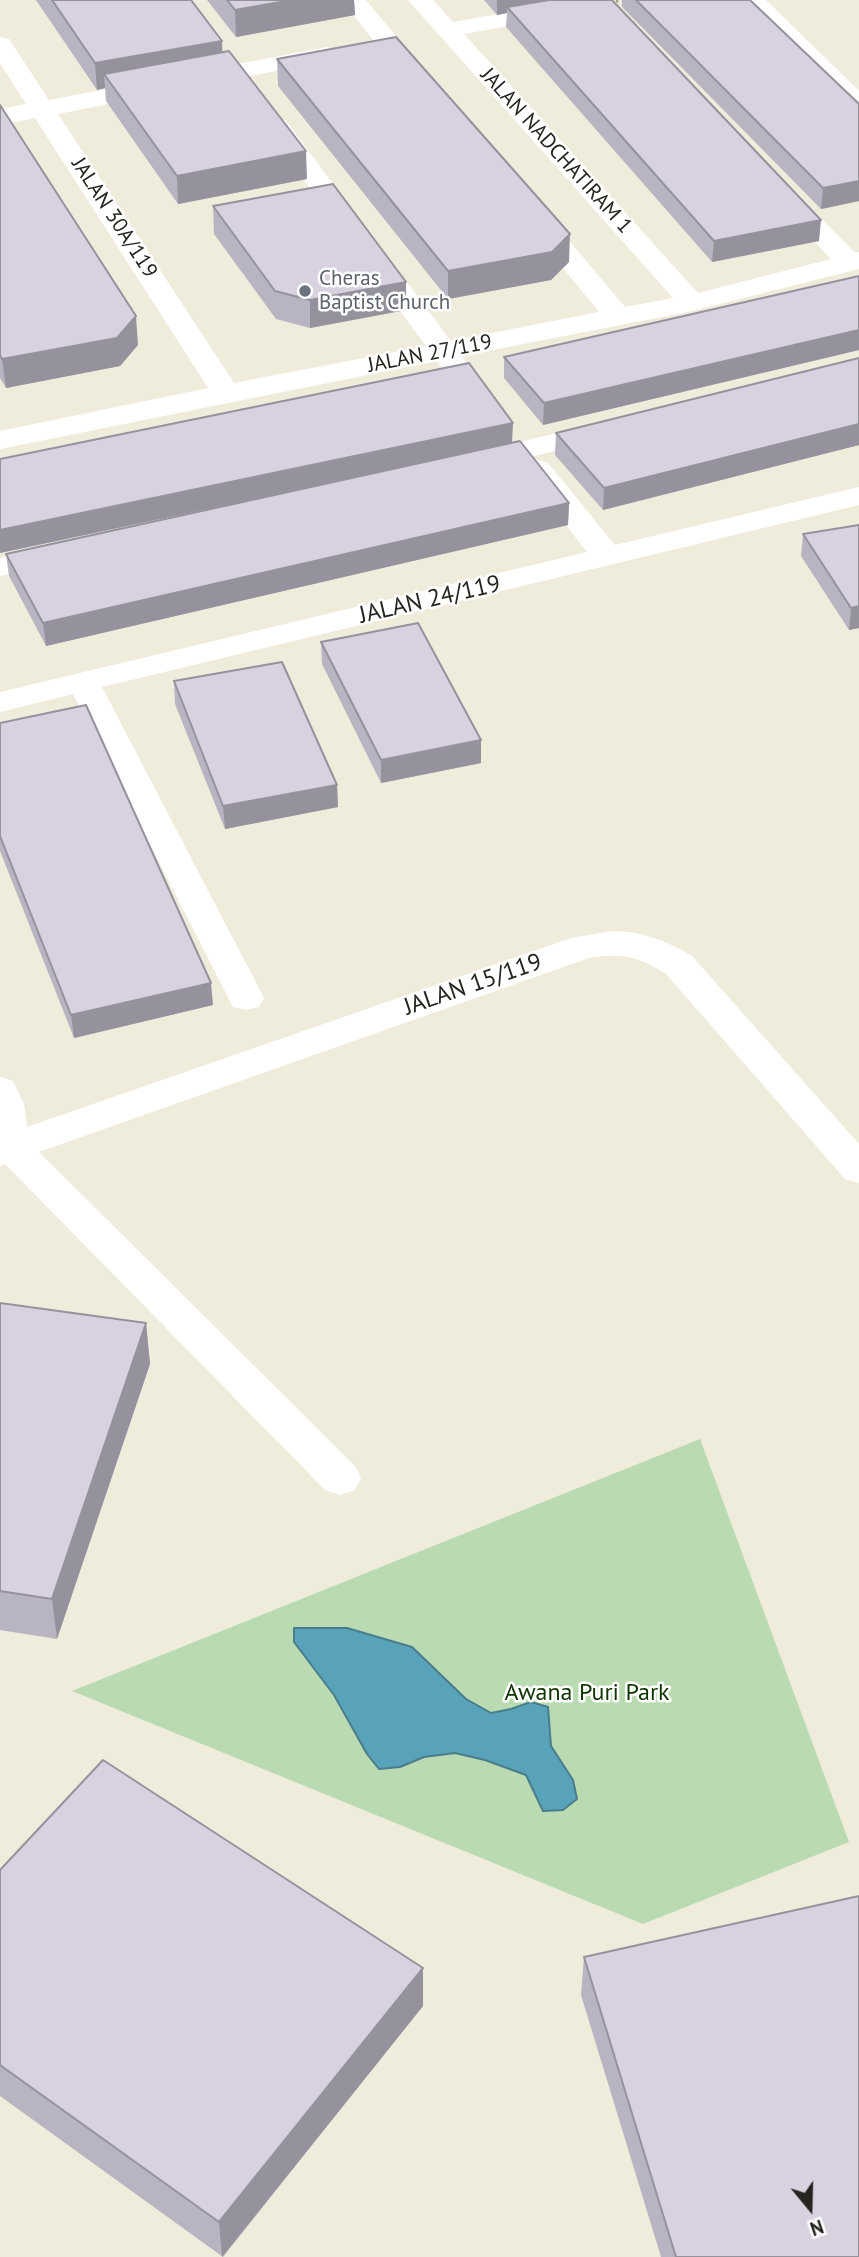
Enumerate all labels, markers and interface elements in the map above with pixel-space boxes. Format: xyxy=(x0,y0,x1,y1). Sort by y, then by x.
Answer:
street label: JALAN NADCHATIRAM 1 xyxy=(475,63,637,239)
street label: JALAN 30A/119 xyxy=(66,153,162,283)
place label: Cheras Baptist Church xyxy=(319,266,450,316)
marker: Cheras Baptist Church xyxy=(297,283,313,299)
street label: JALAN 27/119 xyxy=(366,330,494,378)
street label: JALAN 24/119 xyxy=(357,570,503,630)
street label: JALAN 15/119 xyxy=(400,948,546,1022)
park label: Awana Puri Park xyxy=(504,1679,670,1707)
north arrow xyxy=(775,2173,845,2243)
text: N xyxy=(807,2214,827,2241)

